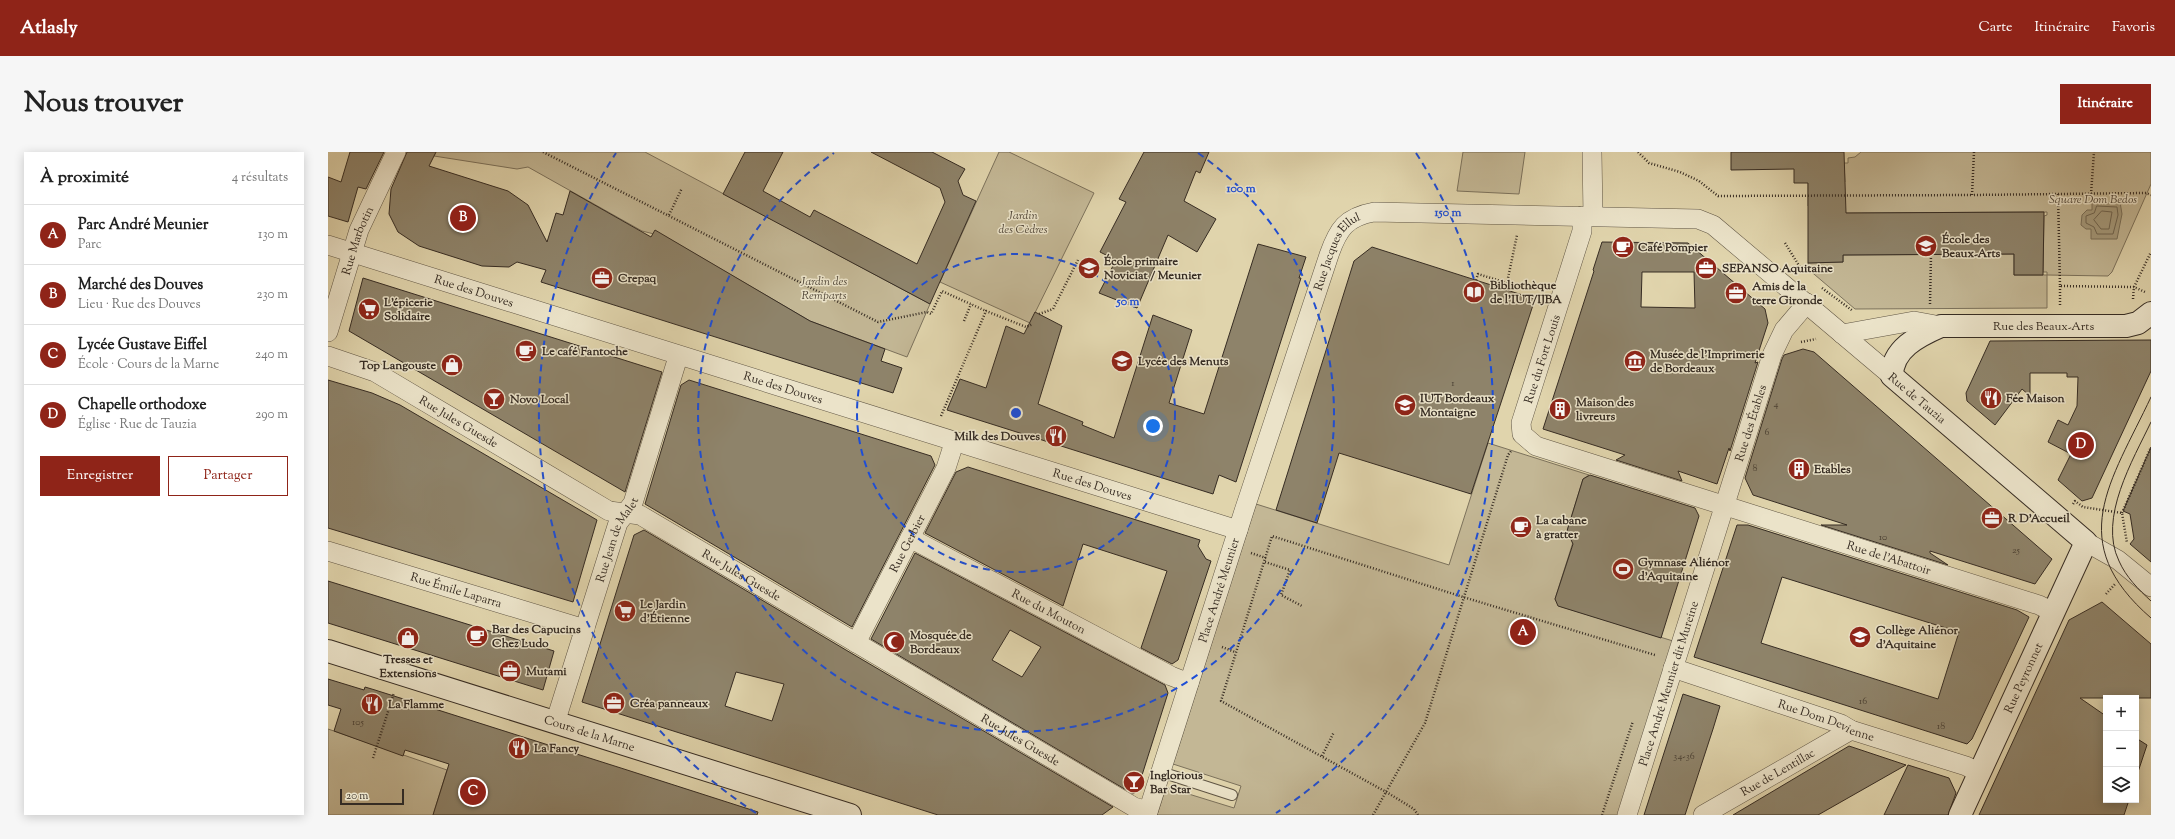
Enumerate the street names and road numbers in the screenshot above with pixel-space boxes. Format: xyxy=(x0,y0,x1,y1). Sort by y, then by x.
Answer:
street label: Rue Marbotin xyxy=(338,204,379,277)
street label: Rue Jacques Ellul xyxy=(1310,208,1364,293)
street label: Rue des Douves xyxy=(432,271,516,313)
street label: Rue du Fort Louis xyxy=(1520,312,1566,406)
street label: Rue des Beaux-Arts xyxy=(1993,318,2094,336)
street label: Rue des Douves xyxy=(741,368,825,409)
street label: Rue de Tauzia xyxy=(1883,369,1950,429)
street label: Rue des Étables xyxy=(1731,382,1772,464)
street label: Rue Jules Guesde xyxy=(415,392,501,453)
street label: Rue des Douves xyxy=(1050,464,1134,506)
street label: Rue Jean de Malet xyxy=(592,496,644,585)
street label: Rue Gerbier xyxy=(886,511,931,576)
street label: Place André Meunier xyxy=(1195,535,1245,645)
street label: Rue de l'Abattoir xyxy=(1844,537,1933,580)
street label: Rue Jules Guesde xyxy=(698,545,784,607)
street label: Rue Émile Laparra xyxy=(408,569,504,613)
street label: Rue du Mouton xyxy=(1008,585,1089,639)
street label: Place André Meunier dit Mureine xyxy=(1635,598,1704,769)
street label: Rue Peyronnet xyxy=(2000,640,2048,717)
street label: Rue Dom Devienne xyxy=(1775,696,1877,747)
street label: Rue Jules Guesde xyxy=(977,710,1063,771)
street label: Cours de la Marne xyxy=(541,711,637,757)
street label: Rue de Lentillac xyxy=(1738,744,1819,802)

